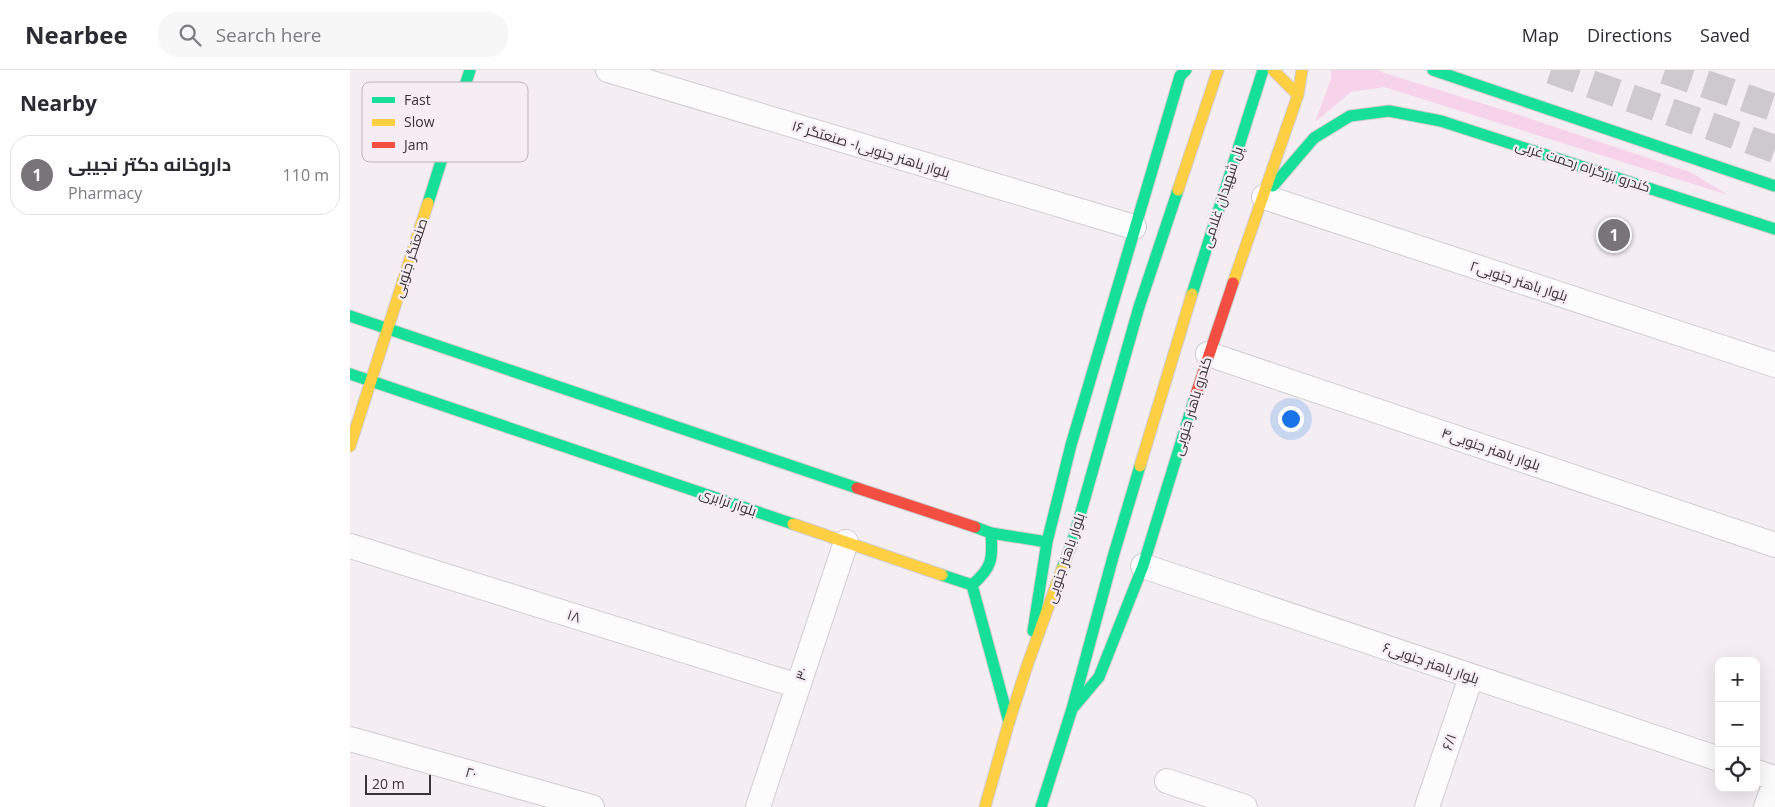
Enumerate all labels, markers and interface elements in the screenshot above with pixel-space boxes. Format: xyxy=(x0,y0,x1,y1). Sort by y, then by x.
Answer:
search box xyxy=(158,12,508,57)
text: Nearbee xyxy=(25,18,128,51)
icon: search xyxy=(176,21,204,49)
text: Search here xyxy=(216,22,322,48)
text: Map xyxy=(1522,23,1559,47)
text: Directions xyxy=(1587,23,1672,47)
text: Saved xyxy=(1700,23,1750,47)
legend xyxy=(362,82,528,162)
text: Nearby xyxy=(20,89,97,117)
text: Fast xyxy=(404,90,431,109)
text: Slow xyxy=(404,112,435,131)
street label: بلوار باهنر جنوبی۱- صنعتگر ۱۶ xyxy=(790,115,952,182)
text: Jam xyxy=(402,135,429,154)
street label: کندرو بزرگراه رحمت غربی xyxy=(1513,135,1653,196)
street label: پل شهیدان غلامی xyxy=(1196,144,1248,250)
text: داروخانه دکتر نجیبی xyxy=(68,151,231,177)
text: 1 xyxy=(32,164,42,186)
text: 110 m xyxy=(283,164,329,186)
text: Pharmacy xyxy=(68,182,142,204)
street label: صنعتگر جنوبی xyxy=(388,216,431,300)
pin: 1 xyxy=(1598,216,1630,254)
street label: بلوار باهنر جنوبی۲ xyxy=(1468,256,1570,305)
street label: کندرو باهنر جنوبی xyxy=(1167,354,1216,458)
your location xyxy=(1278,406,1304,432)
street label: بلوار باهنر جنوبی۴ xyxy=(1439,423,1543,474)
street label: بلوار ترابری xyxy=(697,483,759,520)
street label: بلوار باهنر جنوبی xyxy=(1040,510,1089,606)
street label: ۱۸ xyxy=(565,605,583,627)
street label: بلوار باهنر جنوبی۶ xyxy=(1380,637,1482,688)
map controls xyxy=(1715,657,1760,792)
button: + xyxy=(1715,657,1760,702)
street label: ۳۰ xyxy=(790,665,813,683)
button: − xyxy=(1715,702,1760,747)
street label: ۶/۱ xyxy=(1437,731,1460,753)
button: locate xyxy=(1715,747,1760,792)
street label: ۲۰ xyxy=(463,762,479,783)
scale bar xyxy=(365,772,431,795)
text: 20 m xyxy=(372,774,405,793)

